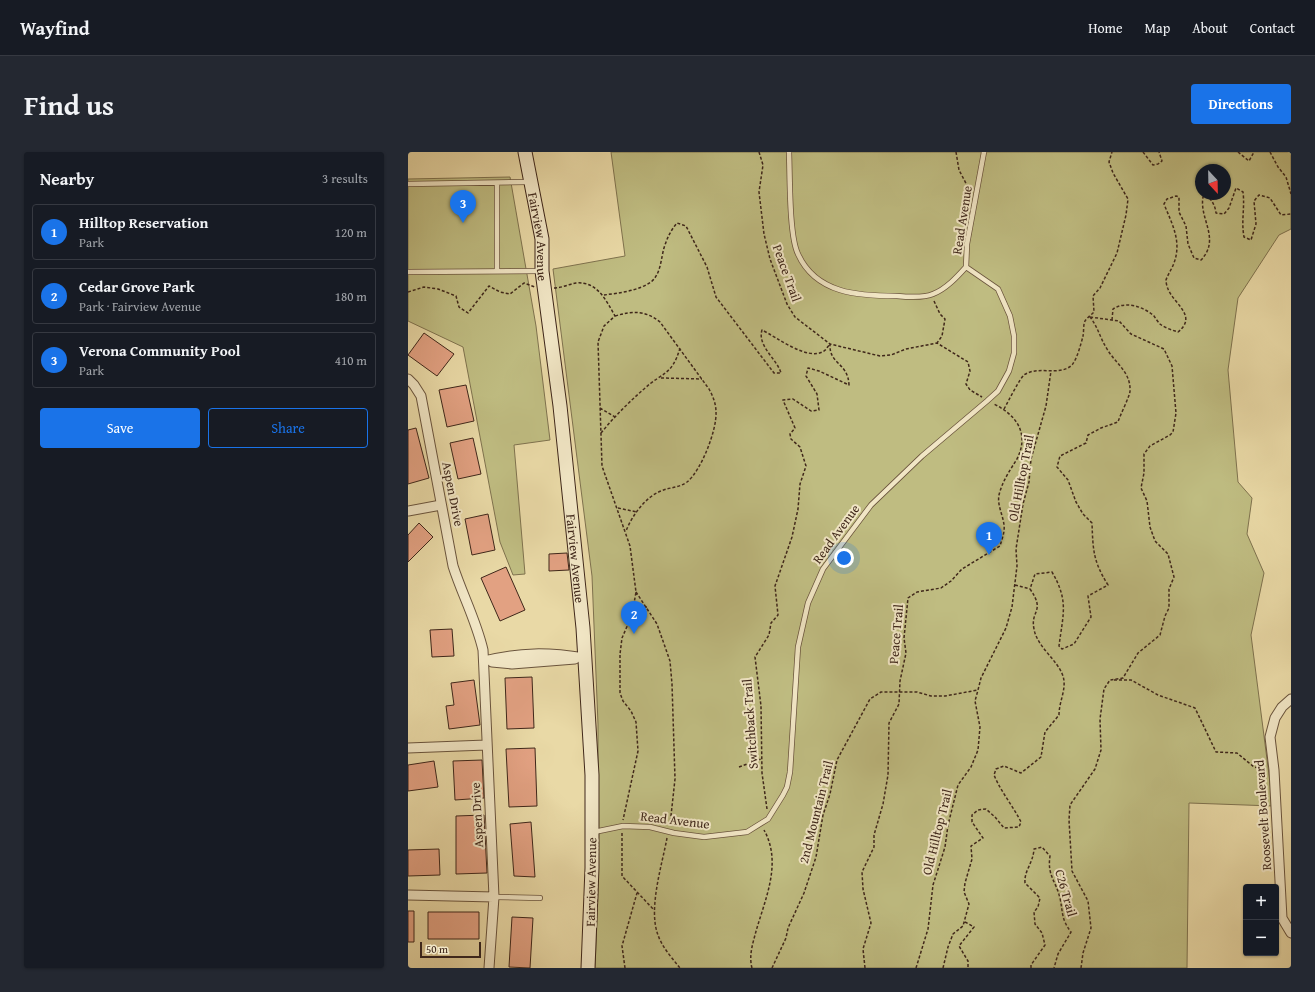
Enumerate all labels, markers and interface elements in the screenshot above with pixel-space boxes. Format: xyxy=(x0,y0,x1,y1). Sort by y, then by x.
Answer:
text: Wayfind xyxy=(20,14,90,42)
text: Home xyxy=(1088,18,1123,38)
text: Map xyxy=(1145,18,1170,38)
text: About xyxy=(1192,18,1228,38)
text: Contact xyxy=(1250,18,1295,38)
text: Find us xyxy=(24,84,114,125)
button: Directions xyxy=(1191,84,1291,124)
north arrow xyxy=(1195,164,1231,200)
text: Nearby xyxy=(40,166,94,191)
text: 3 results xyxy=(322,169,368,188)
street label: Read Avenue xyxy=(947,184,977,256)
pin: 3 xyxy=(450,190,476,223)
street label: Fairview Avenue xyxy=(524,191,553,282)
text: Hilltop Reservation xyxy=(79,212,208,233)
text: 1 xyxy=(51,223,57,242)
text: 120 m xyxy=(335,223,367,242)
text: Park xyxy=(79,233,104,252)
street label: Peace Trail xyxy=(768,242,806,305)
text: Cedar Grove Park xyxy=(79,276,195,297)
text: 2 xyxy=(51,287,57,306)
text: 180 m xyxy=(335,287,367,306)
text: Park · Fairview Avenue xyxy=(79,297,201,316)
text: Verona Community Pool xyxy=(79,340,240,361)
text: 3 xyxy=(51,351,57,370)
text: 410 m xyxy=(335,351,367,370)
text: Park xyxy=(79,361,104,380)
button: Save xyxy=(40,408,200,448)
button: Share xyxy=(208,408,368,448)
street label: Old Hilltop Trail xyxy=(1003,433,1039,523)
street label: Aspen Drive xyxy=(437,460,469,528)
street label: Read Avenue xyxy=(808,500,864,568)
street label: Fairview Avenue xyxy=(562,513,590,604)
pin: 1 xyxy=(976,522,1002,555)
your location xyxy=(834,548,854,568)
pin: 2 xyxy=(621,601,647,634)
street label: Peace Trail xyxy=(884,603,908,665)
street label: Switchback Trail xyxy=(737,678,763,770)
street label: 2nd Mountain Trail xyxy=(794,758,838,865)
street label: Roosevelt Boulevard xyxy=(1250,759,1276,871)
street label: Aspen Drive xyxy=(466,782,488,848)
street label: Old Hilltop Trail xyxy=(917,787,957,877)
street label: Read Avenue xyxy=(639,806,711,834)
street label: Fairview Avenue xyxy=(581,837,601,927)
street label: C26 Trail xyxy=(1050,867,1082,919)
map controls xyxy=(1243,884,1279,956)
button: + xyxy=(1243,884,1279,920)
button: − xyxy=(1243,920,1279,956)
scale bar xyxy=(420,940,481,959)
text: 50 m xyxy=(426,941,448,957)

